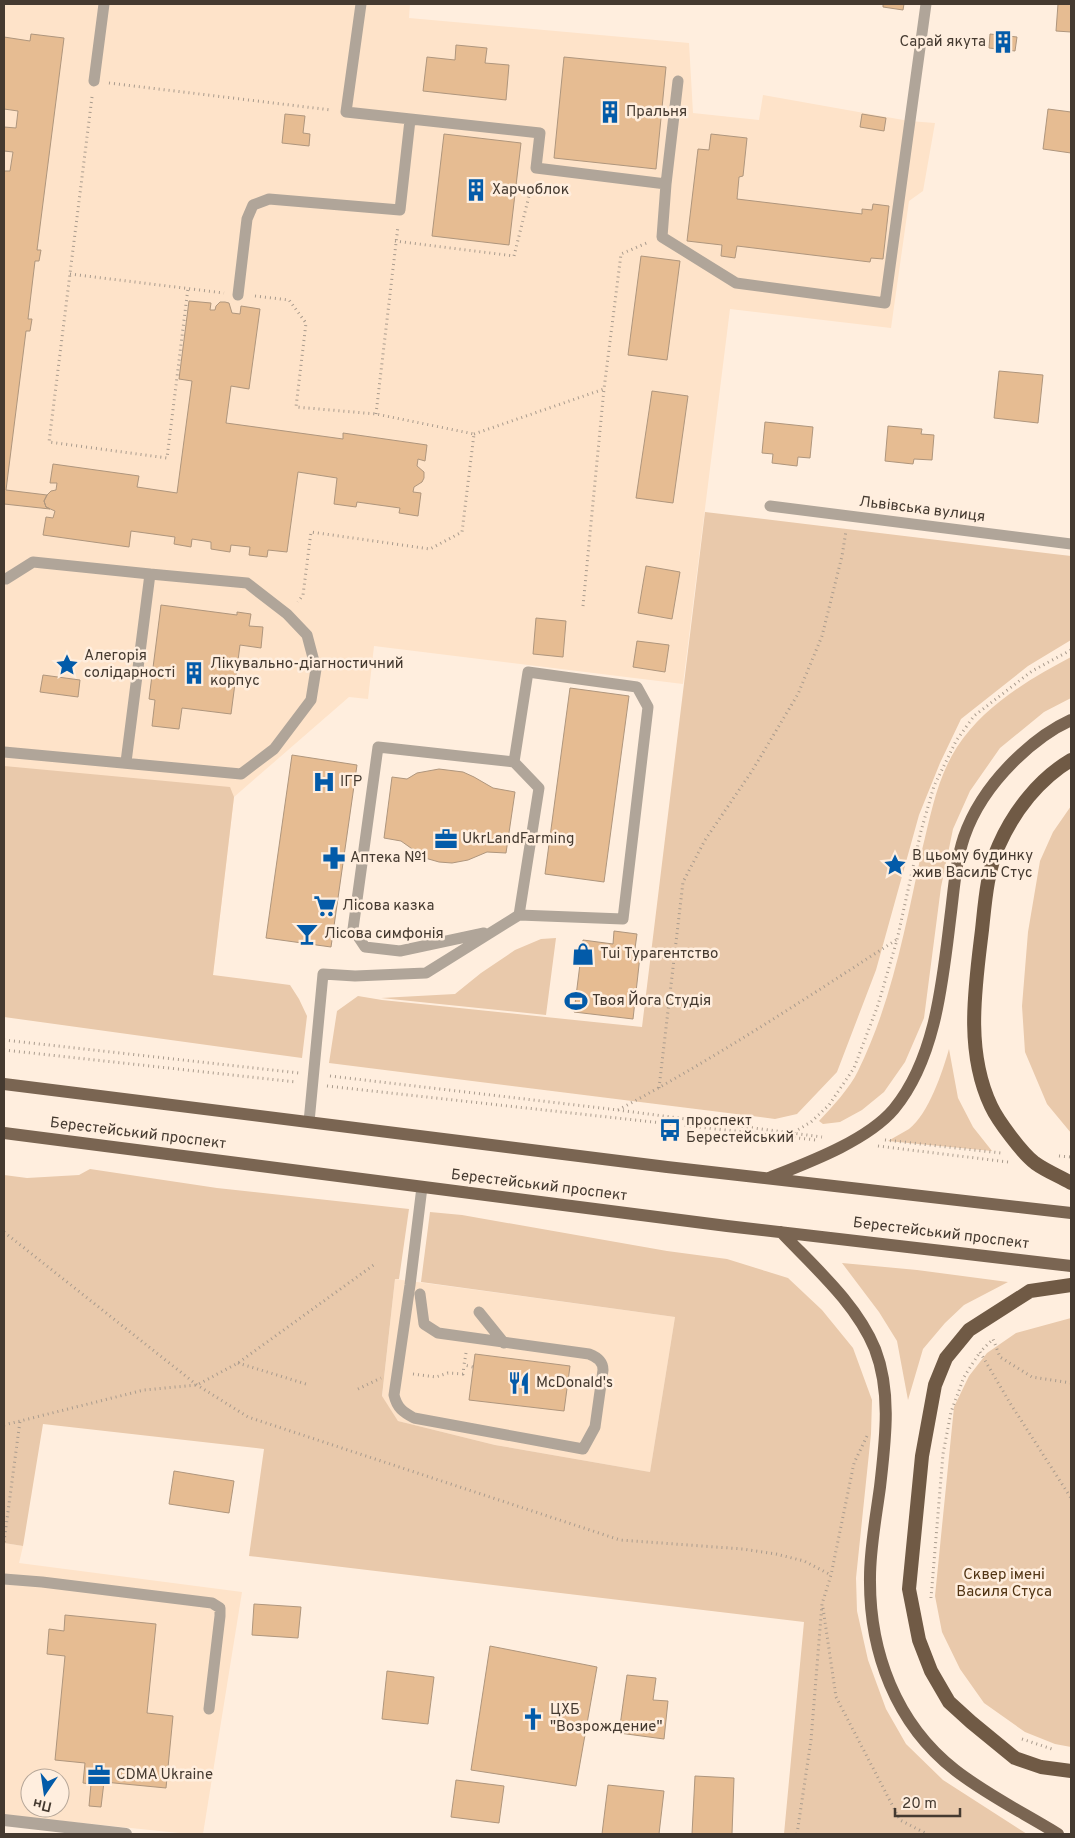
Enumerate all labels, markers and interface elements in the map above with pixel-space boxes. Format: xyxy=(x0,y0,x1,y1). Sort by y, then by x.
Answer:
building icon: Сарай якута xyxy=(990,29,1016,55)
place label: Сарай якута xyxy=(900,33,986,52)
building icon: Пральня xyxy=(597,99,623,125)
place label: Пральня xyxy=(626,103,687,122)
building icon: Харчоблок xyxy=(463,177,489,203)
place label: Харчоблок xyxy=(492,181,569,200)
street label: Львівська вулиця xyxy=(858,493,986,527)
place label: Алегорія солідарності xyxy=(84,647,175,683)
place icon: Алегорія солідарності xyxy=(54,652,80,678)
place label: Лікувально-діагностичний корпус xyxy=(210,655,404,691)
building icon: Лікувально-діагностичний корпус xyxy=(181,660,207,686)
hospital icon: ІГР xyxy=(311,769,337,795)
place label: ІГР xyxy=(340,773,362,792)
office icon: UkrLandFarming xyxy=(433,826,459,852)
place label: UkrLandFarming xyxy=(462,830,575,849)
pharmacy icon: Аптека №1 xyxy=(321,845,347,871)
place label: В цьому будинку жив Василь Стус xyxy=(912,847,1033,883)
place label: Аптека №1 xyxy=(350,849,427,868)
place icon: В цьому будинку жив Василь Стус xyxy=(882,852,908,878)
supermarket icon: Лісова казка xyxy=(312,893,338,919)
place label: Лісова казка xyxy=(342,897,434,916)
bar icon: Лісова симфонія xyxy=(294,921,320,947)
place label: Лісова симфонія xyxy=(324,925,444,944)
shop icon: Tui Турагентство xyxy=(570,941,596,967)
place label: Tui Турагентство xyxy=(600,945,718,964)
sports icon: Твоя Йога Студiя xyxy=(563,988,589,1014)
place label: Твоя Йога Студiя xyxy=(592,990,711,1011)
place label: проспект Берестейський xyxy=(686,1112,794,1148)
street label: Берестейський проспект xyxy=(49,1114,227,1154)
bus stop icon: проспект Берестейський xyxy=(657,1117,683,1143)
street label: Берестейський проспект xyxy=(450,1166,628,1206)
street label: Берестейський проспект xyxy=(852,1214,1030,1254)
restaurant icon: McDonald's xyxy=(506,1370,532,1396)
place label: McDonald's xyxy=(536,1374,613,1393)
park label: Сквер імені Василя Стуса xyxy=(956,1566,1052,1602)
place label: ЦХБ "Возрождение" xyxy=(550,1701,662,1737)
church icon: ЦХБ "Возрождение" xyxy=(520,1706,546,1732)
office icon: CDMA Ukraine xyxy=(86,1762,112,1788)
place label: CDMA Ukraine xyxy=(116,1766,213,1785)
north arrow xyxy=(20,1768,70,1818)
scale bar xyxy=(895,1786,960,1818)
text: Пн xyxy=(31,1794,54,1815)
text: 20 m xyxy=(902,1795,937,1814)

